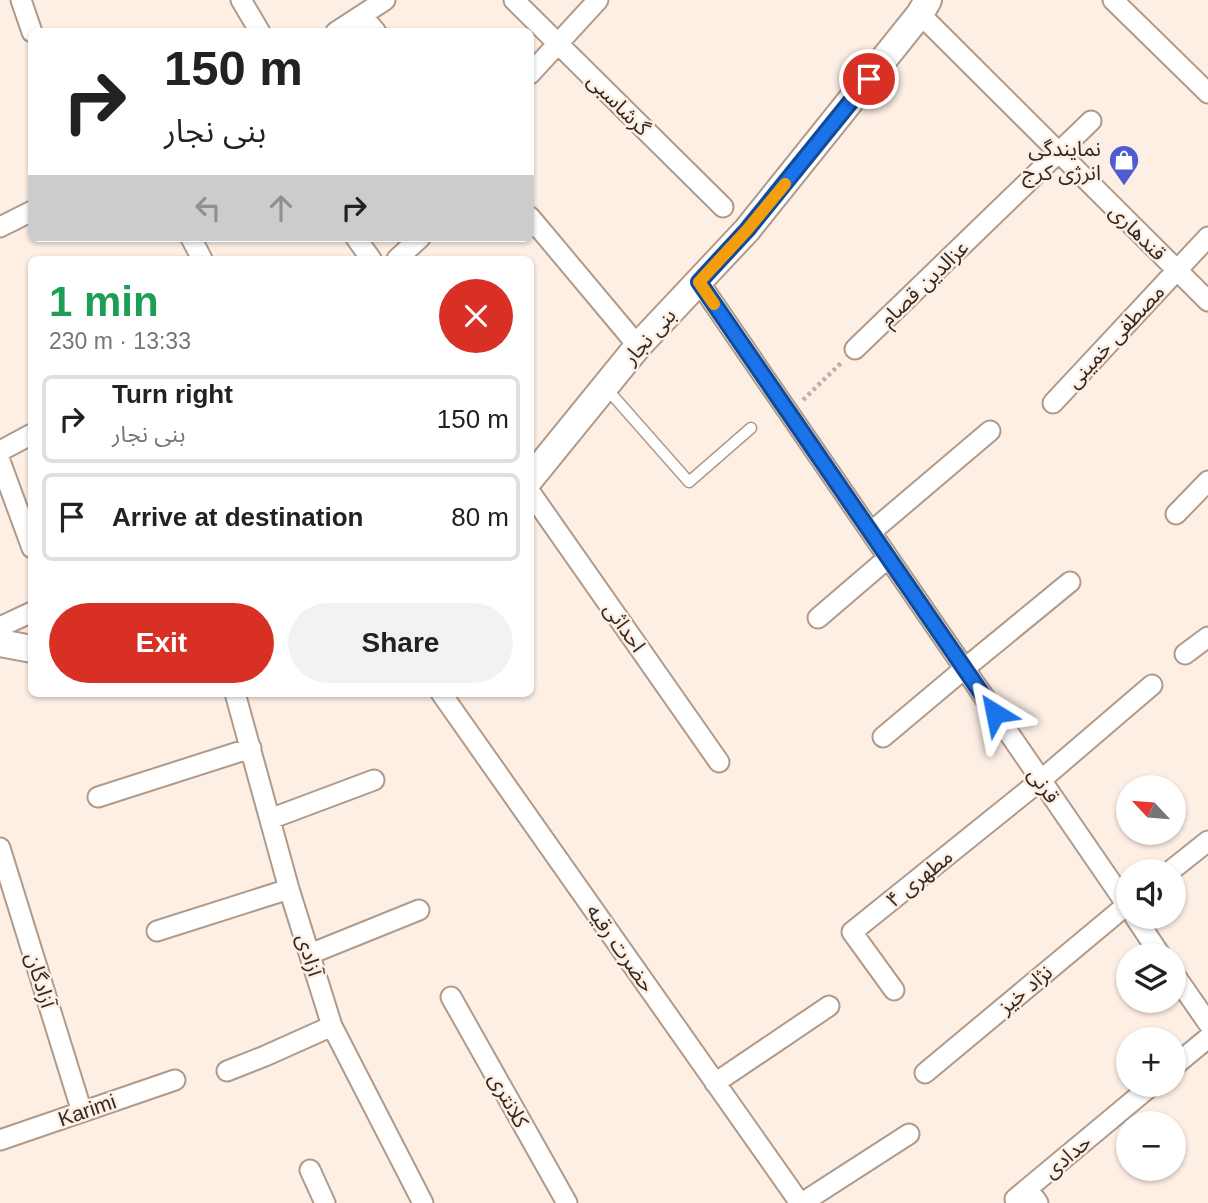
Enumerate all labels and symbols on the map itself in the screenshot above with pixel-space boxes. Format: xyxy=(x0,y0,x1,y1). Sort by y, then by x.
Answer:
pin xyxy=(839,49,899,109)
street label: گرشاسبی xyxy=(583,68,655,141)
place label: نمایندگی انرژی کرج xyxy=(1022,137,1101,188)
shop icon: نمایندگی انرژی کرج xyxy=(1107,143,1141,187)
street label: قندهاری xyxy=(1105,199,1171,265)
street label: عزالدین قصام xyxy=(875,235,976,334)
street label: مصطفی خمینی xyxy=(1061,280,1169,393)
street label: بنی نجار xyxy=(617,303,681,370)
street label: احداثی xyxy=(599,598,650,657)
position arrow xyxy=(958,676,1032,750)
street label: قرنی xyxy=(1023,763,1064,808)
north arrow xyxy=(1116,775,1186,845)
street label: مطهری ۴ xyxy=(881,844,957,912)
street label: حضرت رقیه xyxy=(582,900,660,997)
street label: آزادی xyxy=(292,931,328,980)
street label: آزادگان xyxy=(21,950,60,1011)
street label: نژاد خیز xyxy=(993,960,1057,1019)
street label: کلانتری xyxy=(484,1069,534,1132)
street label: Karimi xyxy=(55,1089,119,1131)
street label: حدادی xyxy=(1039,1130,1096,1183)

